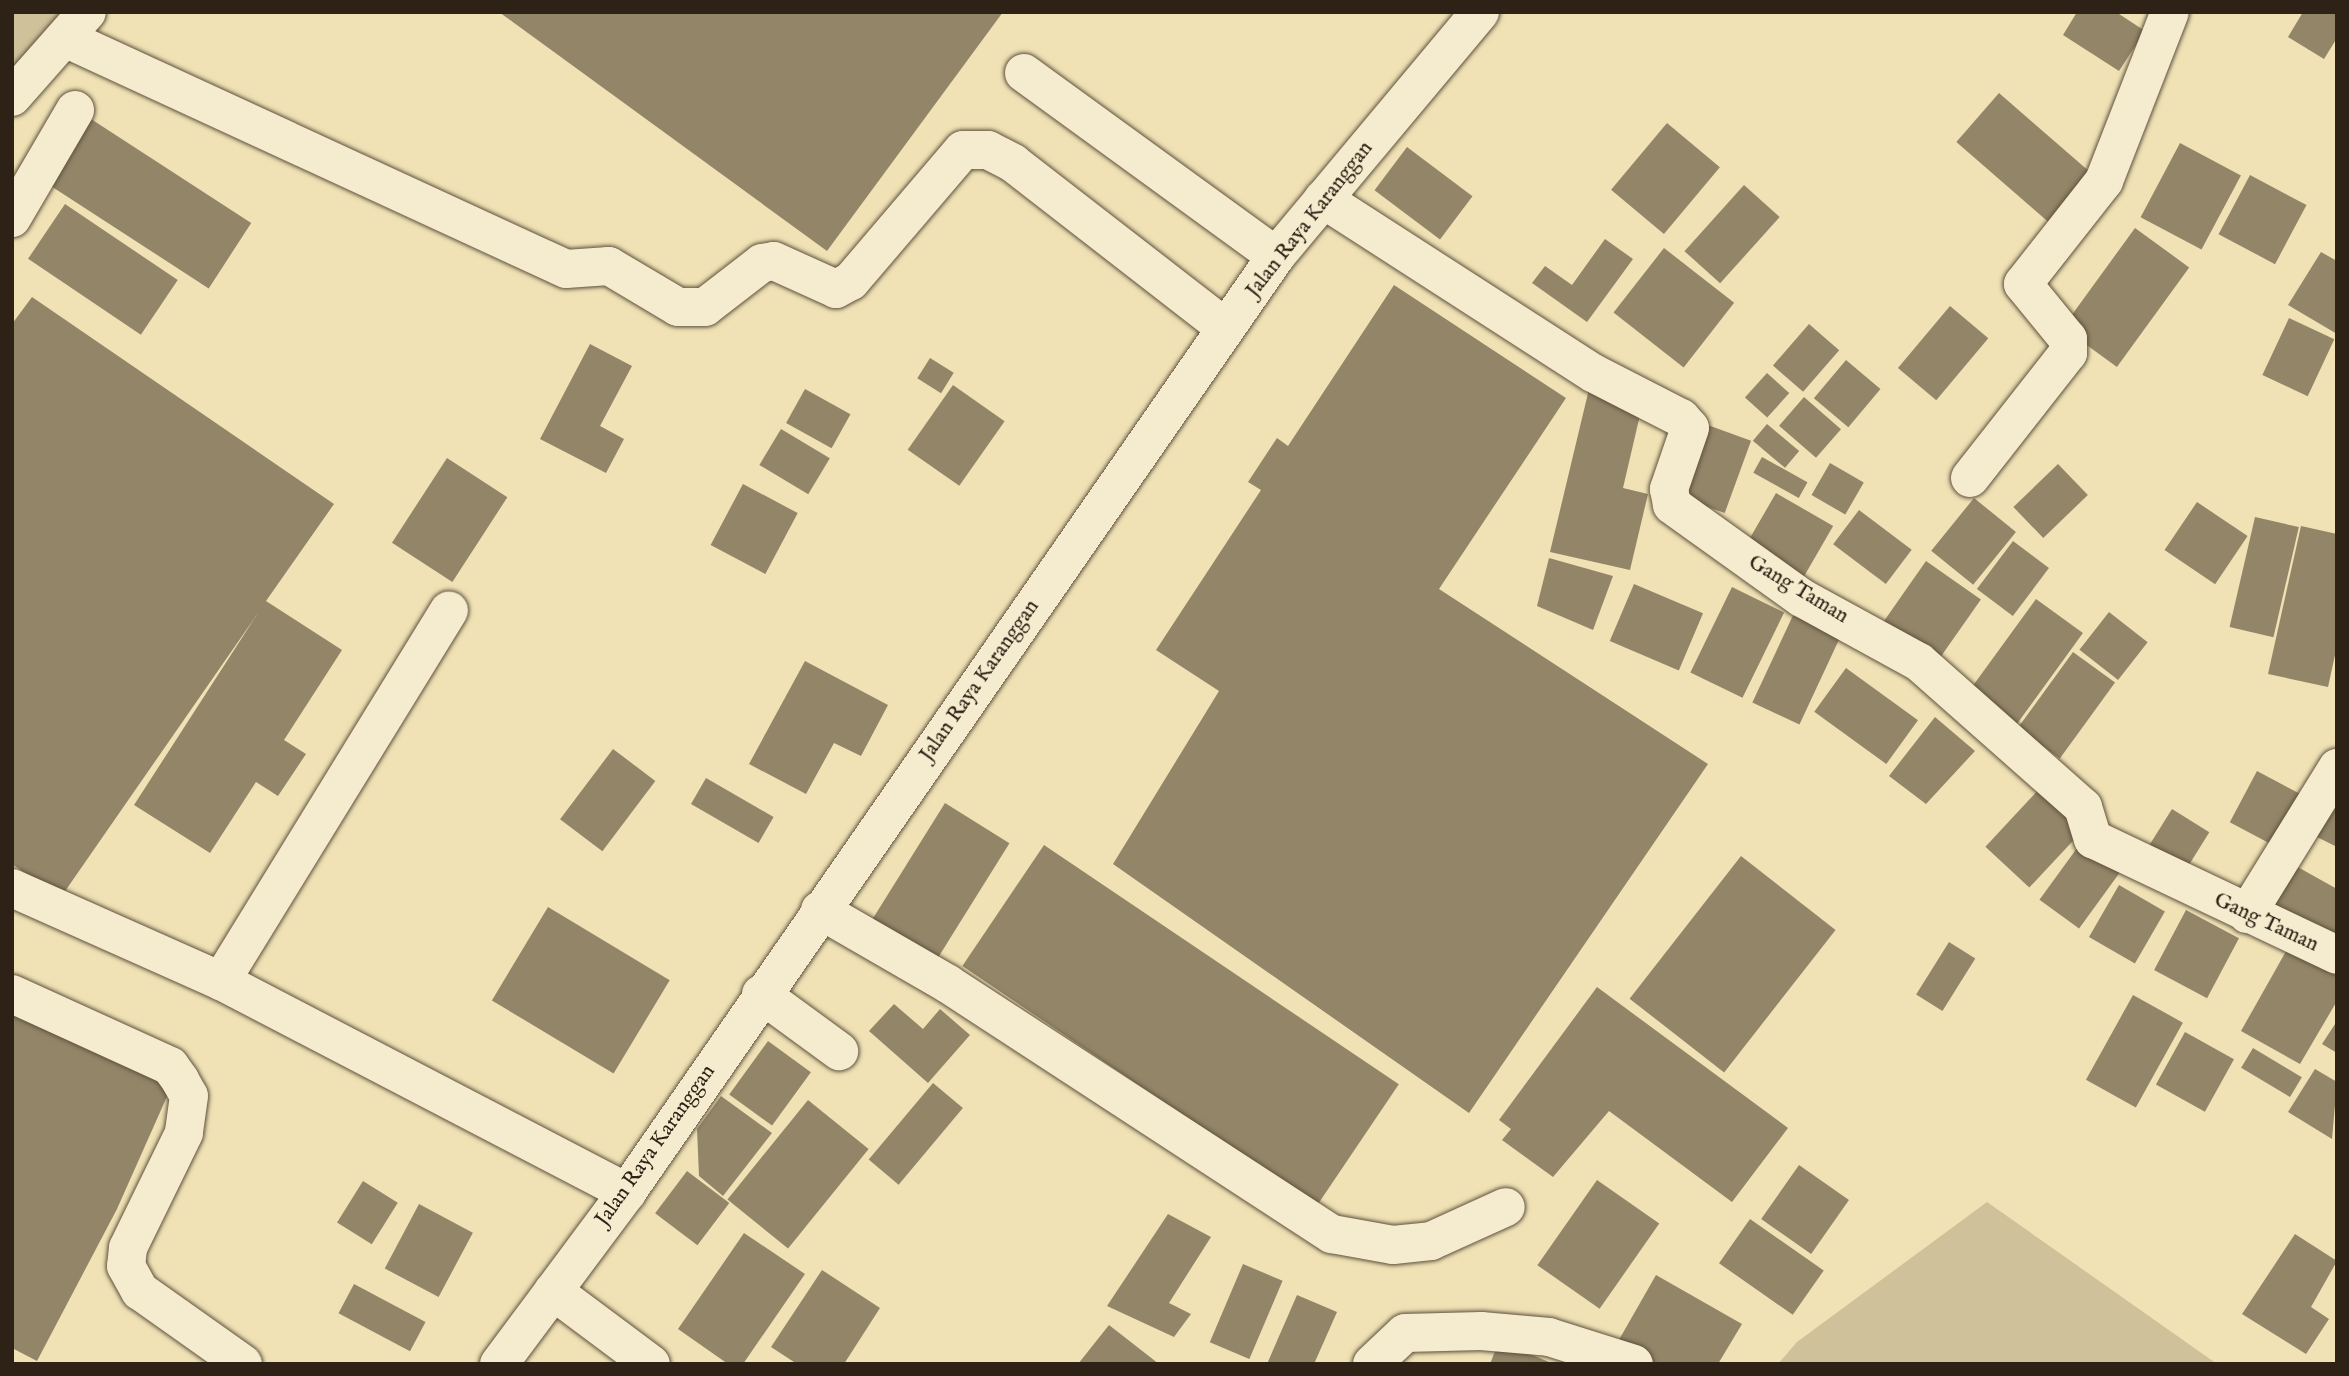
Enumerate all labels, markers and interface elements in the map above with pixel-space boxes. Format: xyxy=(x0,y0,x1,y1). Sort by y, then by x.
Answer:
street label: Jalan Raya Karanggan xyxy=(1241,137,1379,303)
street label: Gang Taman xyxy=(1743,550,1853,630)
street label: Jalan Raya Karanggan xyxy=(915,595,1045,767)
street label: Gang Taman xyxy=(2210,888,2322,958)
street label: Jalan Raya Karanggan xyxy=(591,1060,721,1232)

